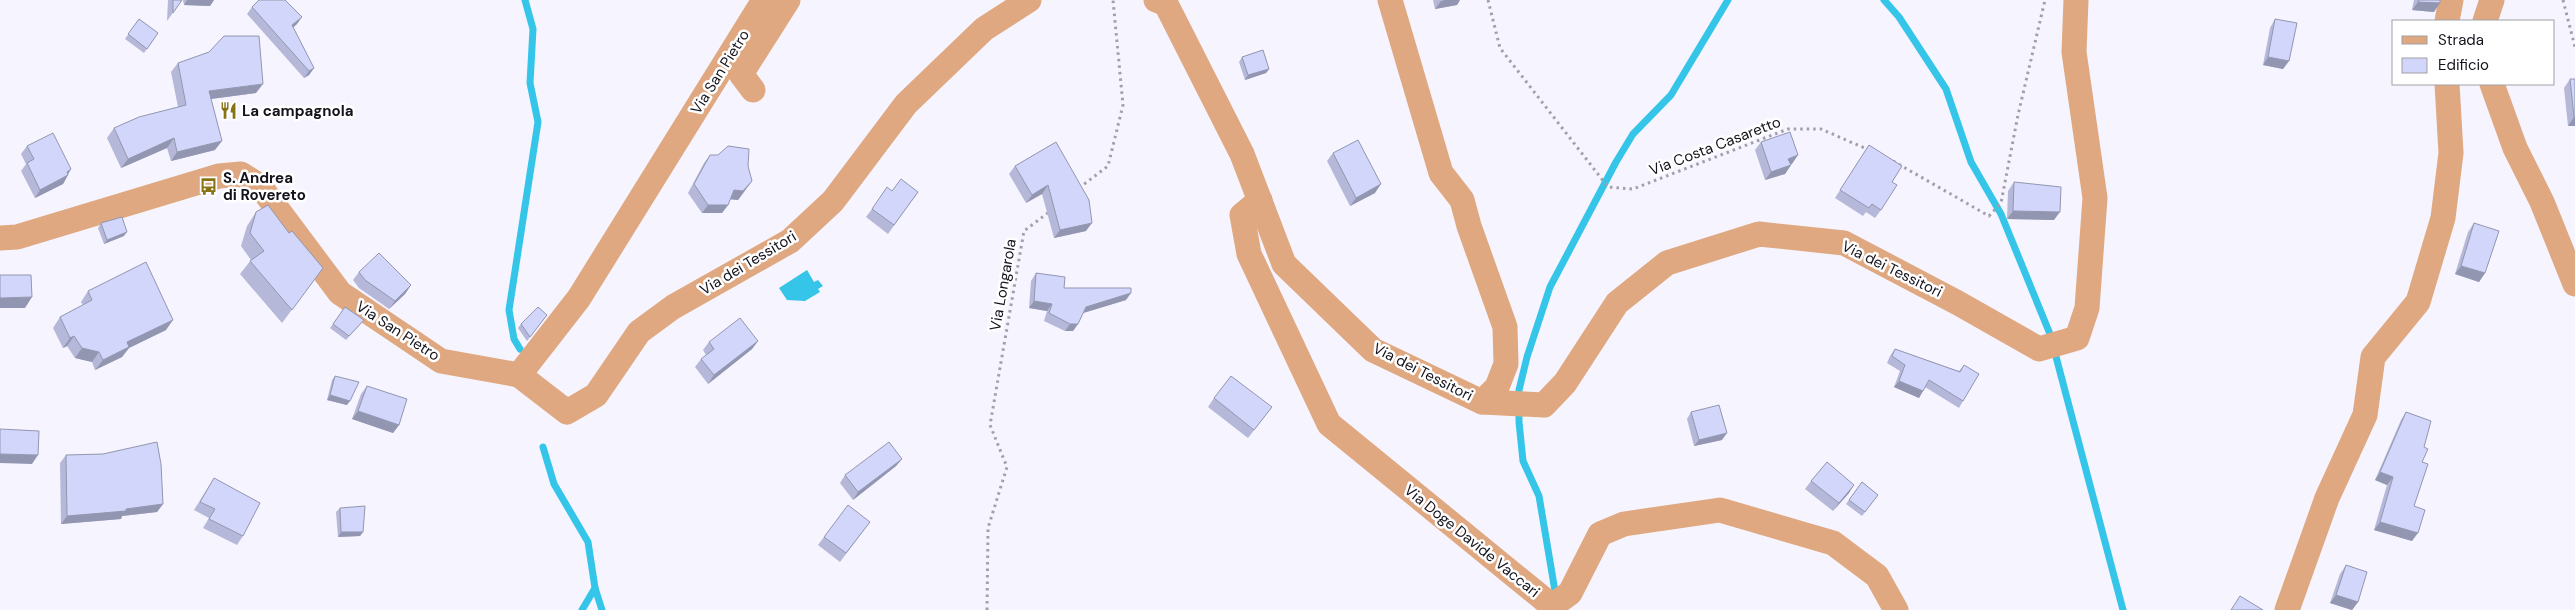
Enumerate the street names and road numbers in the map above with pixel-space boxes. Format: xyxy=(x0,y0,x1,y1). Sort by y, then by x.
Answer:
street label: Via San Pietro xyxy=(686,26,754,118)
street label: Via Costa Casaretto xyxy=(1646,112,1784,180)
street label: Via dei Tessitori xyxy=(696,226,800,300)
street label: Via dei Tessitori xyxy=(1839,236,1945,302)
street label: Via Longarola xyxy=(985,237,1021,333)
street label: Via San Pietro xyxy=(352,297,444,366)
street label: Via dei Tessitori xyxy=(1370,338,1476,406)
street label: Via Doge Davide Vaccari xyxy=(1400,480,1544,602)

